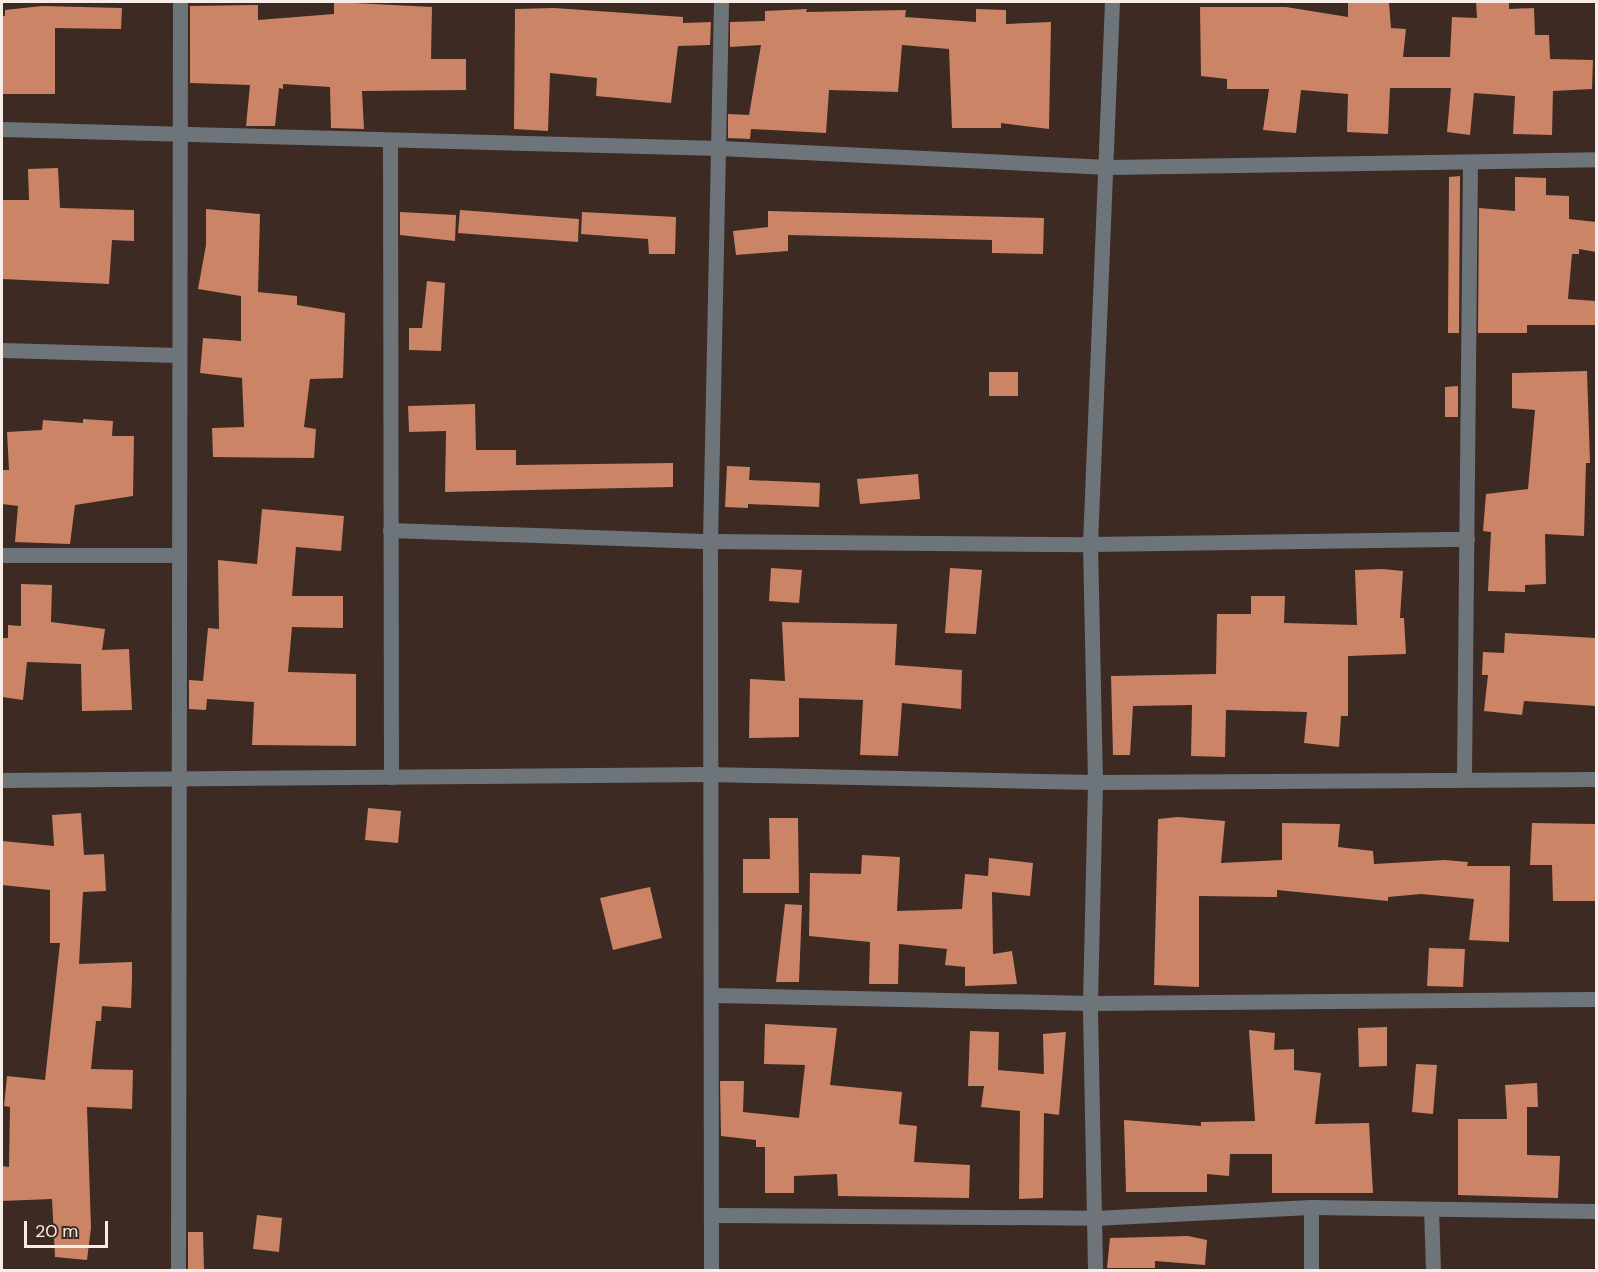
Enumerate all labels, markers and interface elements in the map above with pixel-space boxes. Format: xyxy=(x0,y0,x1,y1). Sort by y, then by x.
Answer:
scale bar xyxy=(27,1209,111,1247)
text: 20 m xyxy=(35,1219,78,1243)

